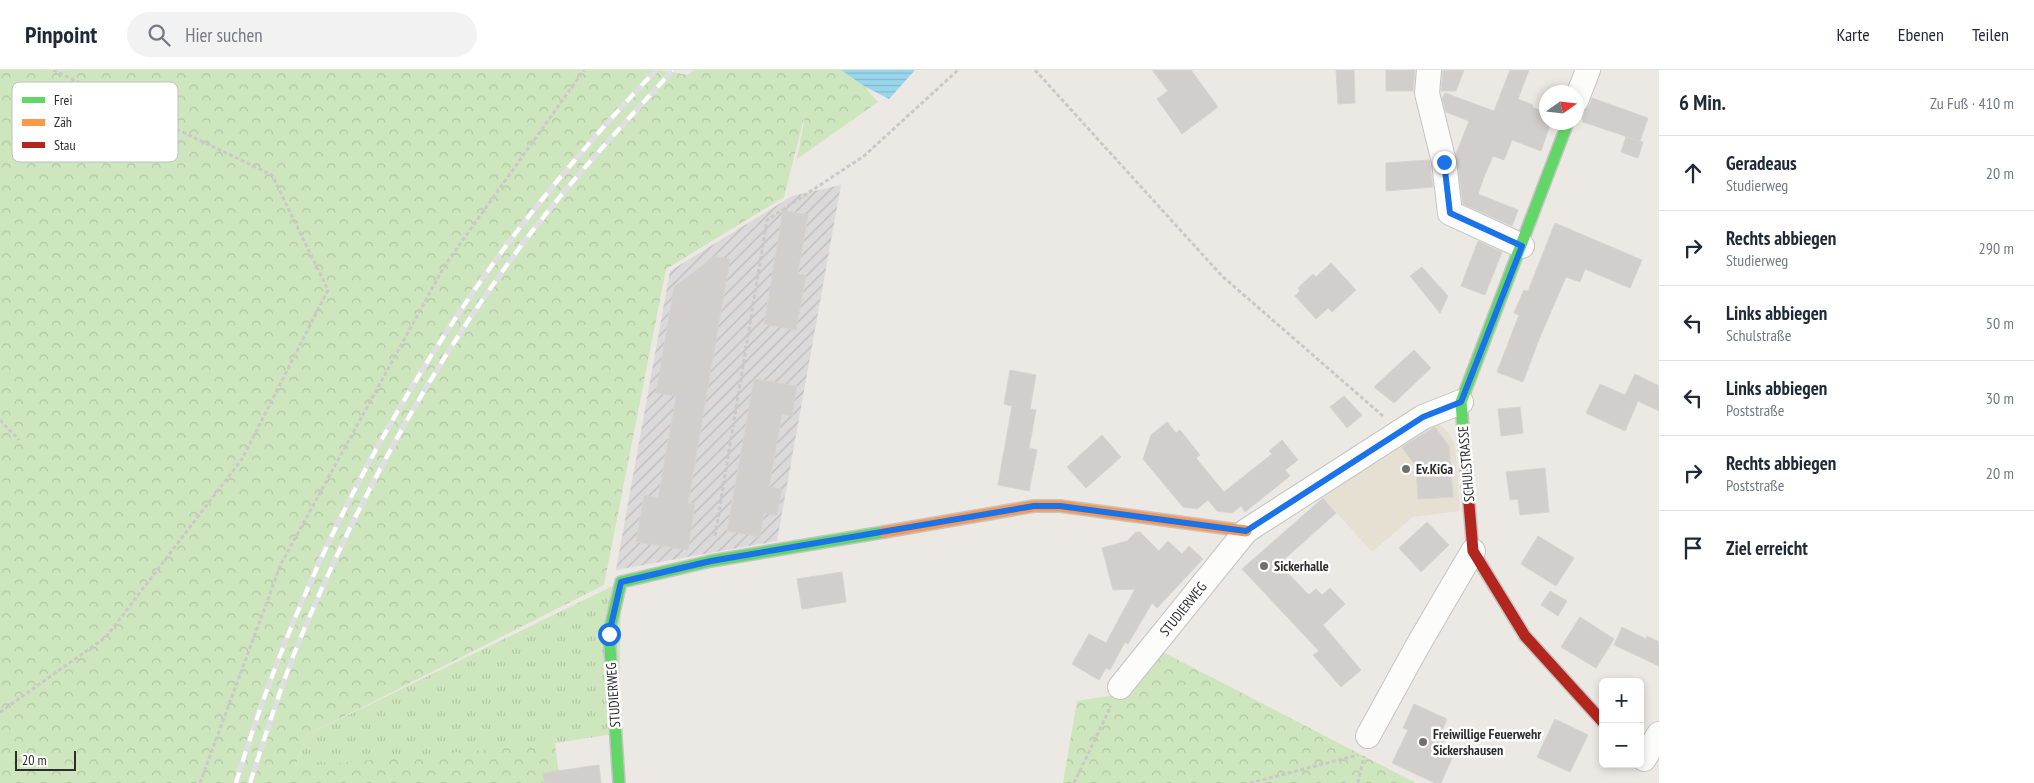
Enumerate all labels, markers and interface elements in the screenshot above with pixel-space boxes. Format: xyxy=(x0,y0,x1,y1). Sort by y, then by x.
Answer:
search box xyxy=(127,12,477,57)
text: Pinpoint xyxy=(25,19,97,50)
icon: search xyxy=(145,21,173,49)
text: Hier suchen xyxy=(185,23,263,47)
text: Karte xyxy=(1836,23,1870,46)
text: Ebenen xyxy=(1898,23,1944,46)
text: Teilen xyxy=(1972,23,2009,46)
legend xyxy=(12,82,178,162)
north arrow xyxy=(1539,85,1584,130)
text: 6 Min. xyxy=(1679,89,1726,116)
text: Frei xyxy=(54,91,72,109)
text: Zu Fuß · 410 m xyxy=(1930,93,2014,113)
text: Zäh xyxy=(54,113,72,131)
text: Stau xyxy=(54,136,76,154)
route end xyxy=(1433,151,1456,174)
text: Geradeaus xyxy=(1726,151,1797,175)
icon: ahead xyxy=(1679,159,1707,187)
text: 20 m xyxy=(1986,163,2014,183)
text: Studierweg xyxy=(1726,175,1788,195)
text: Rechts abbiegen xyxy=(1726,226,1836,250)
icon: right xyxy=(1679,234,1707,262)
text: 290 m xyxy=(1979,238,2014,258)
text: Studierweg xyxy=(1726,250,1788,270)
text: Links abbiegen xyxy=(1726,301,1827,325)
icon: left xyxy=(1679,309,1707,337)
text: 50 m xyxy=(1986,313,2014,333)
text: Schulstraße xyxy=(1726,325,1791,345)
text: Links abbiegen xyxy=(1726,376,1827,400)
icon: left xyxy=(1679,384,1707,412)
text: 30 m xyxy=(1986,388,2014,408)
text: Poststraße xyxy=(1726,400,1784,420)
street label: SCHULSTRASSE xyxy=(1454,425,1478,503)
text: Rechts abbiegen xyxy=(1726,451,1836,475)
icon: right xyxy=(1679,459,1707,487)
place label: Ev.KiGa xyxy=(1416,460,1453,478)
marker: Ev.KiGa xyxy=(1400,463,1412,475)
text: 20 m xyxy=(1986,463,2014,483)
text: Poststraße xyxy=(1726,475,1784,495)
icon: arrive xyxy=(1679,534,1707,562)
text: Ziel erreicht xyxy=(1726,536,1808,560)
place label: Sickerhalle xyxy=(1274,557,1329,575)
marker: Sickerhalle xyxy=(1258,560,1270,572)
street label: STUDIERWEG xyxy=(1156,578,1210,640)
route start xyxy=(598,623,621,646)
street label: STUDIERWEG xyxy=(602,662,624,728)
map controls xyxy=(1599,678,1644,768)
button: + xyxy=(1599,678,1644,723)
button: − xyxy=(1599,723,1644,768)
place label: Freiwillige Feuerwehr Sickershausen xyxy=(1433,725,1542,759)
marker: Freiwillige Feuerwehr Sickershausen xyxy=(1417,736,1429,748)
scale bar xyxy=(15,748,76,771)
text: 20 m xyxy=(22,751,47,769)

